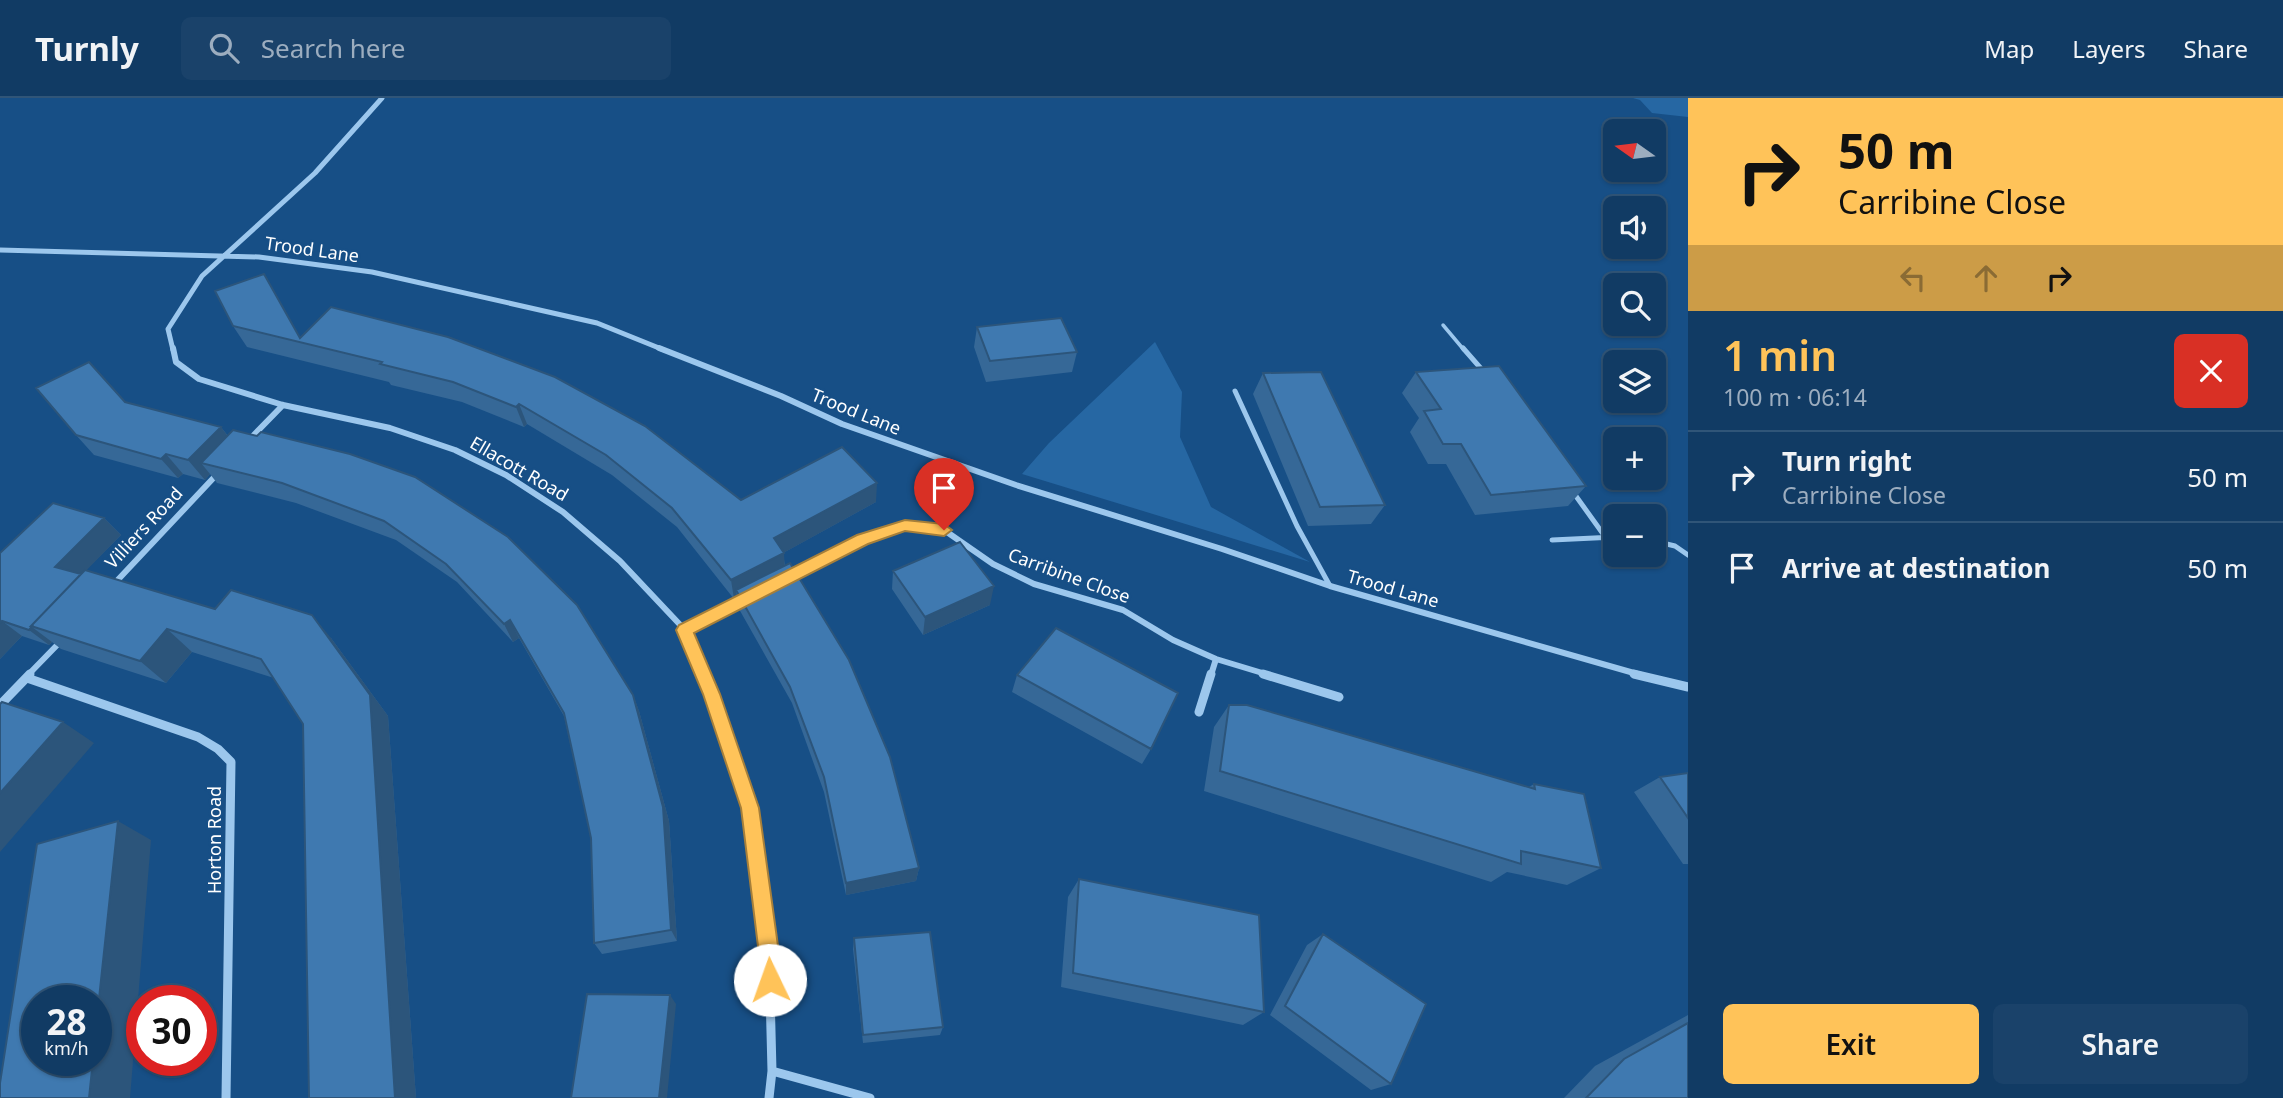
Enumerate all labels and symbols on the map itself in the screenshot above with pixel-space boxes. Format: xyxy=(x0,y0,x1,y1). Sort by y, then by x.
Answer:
north arrow xyxy=(1603,119,1666,182)
street label: Trood Lane xyxy=(264,231,361,267)
street label: Trood Lane xyxy=(808,382,905,440)
street label: Ellacott Road xyxy=(466,430,573,506)
pin xyxy=(914,458,974,530)
street label: Villiers Road xyxy=(99,481,187,573)
street label: Carribine Close xyxy=(1005,542,1134,608)
street label: Trood Lane xyxy=(1345,563,1442,613)
street label: Horton Road xyxy=(202,786,226,894)
position arrow xyxy=(733,943,807,1017)
speed limit sign: 30 xyxy=(126,985,217,1076)

